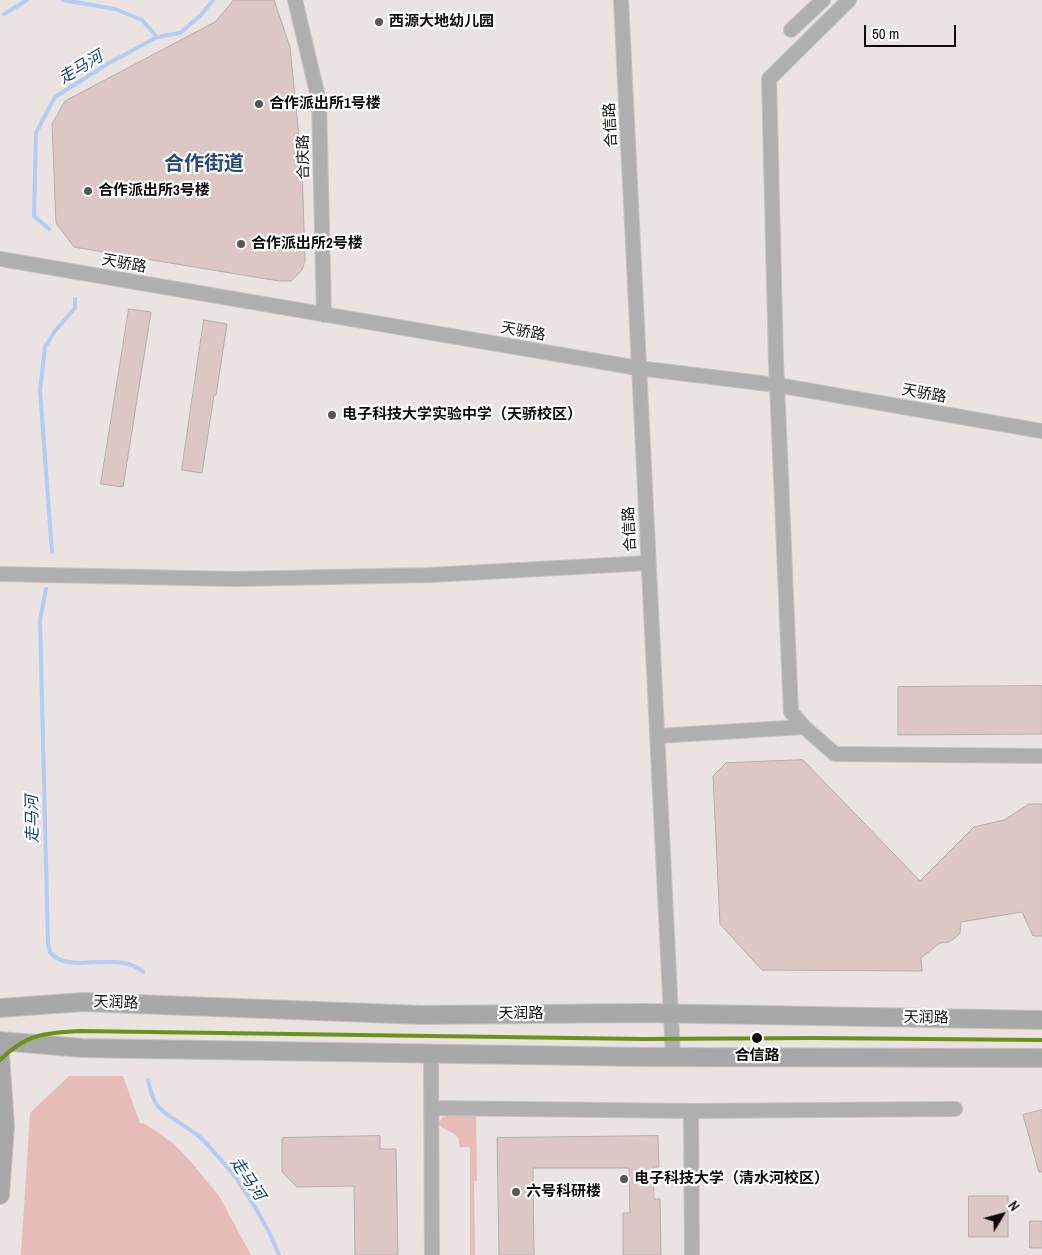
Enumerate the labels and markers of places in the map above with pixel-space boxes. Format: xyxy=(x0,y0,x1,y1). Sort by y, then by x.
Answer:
place label: 西源大地幼儿园 xyxy=(389,13,494,31)
marker: 西源大地幼儿园 xyxy=(373,16,385,28)
place label: 合作派出所1号楼 xyxy=(269,95,381,113)
marker: 合作派出所1号楼 xyxy=(253,98,265,110)
place label: 合作派出所3号楼 xyxy=(98,182,210,200)
marker: 合作派出所3号楼 xyxy=(82,185,94,197)
place label: 合作派出所2号楼 xyxy=(251,235,363,253)
marker: 合作派出所2号楼 xyxy=(235,238,247,250)
place label: 电子科技大学实验中学（天骄校区） xyxy=(342,406,582,424)
marker: 电子科技大学实验中学（天骄校区） xyxy=(326,409,338,421)
marker: 合信路 xyxy=(750,1031,764,1045)
place label: 合信路 xyxy=(735,1047,779,1065)
place label: 电子科技大学（清水河校区） xyxy=(634,1170,829,1188)
marker: 电子科技大学（清水河校区） xyxy=(618,1173,630,1185)
place label: 六号科研楼 xyxy=(526,1183,601,1201)
marker: 六号科研楼 xyxy=(510,1186,522,1198)

